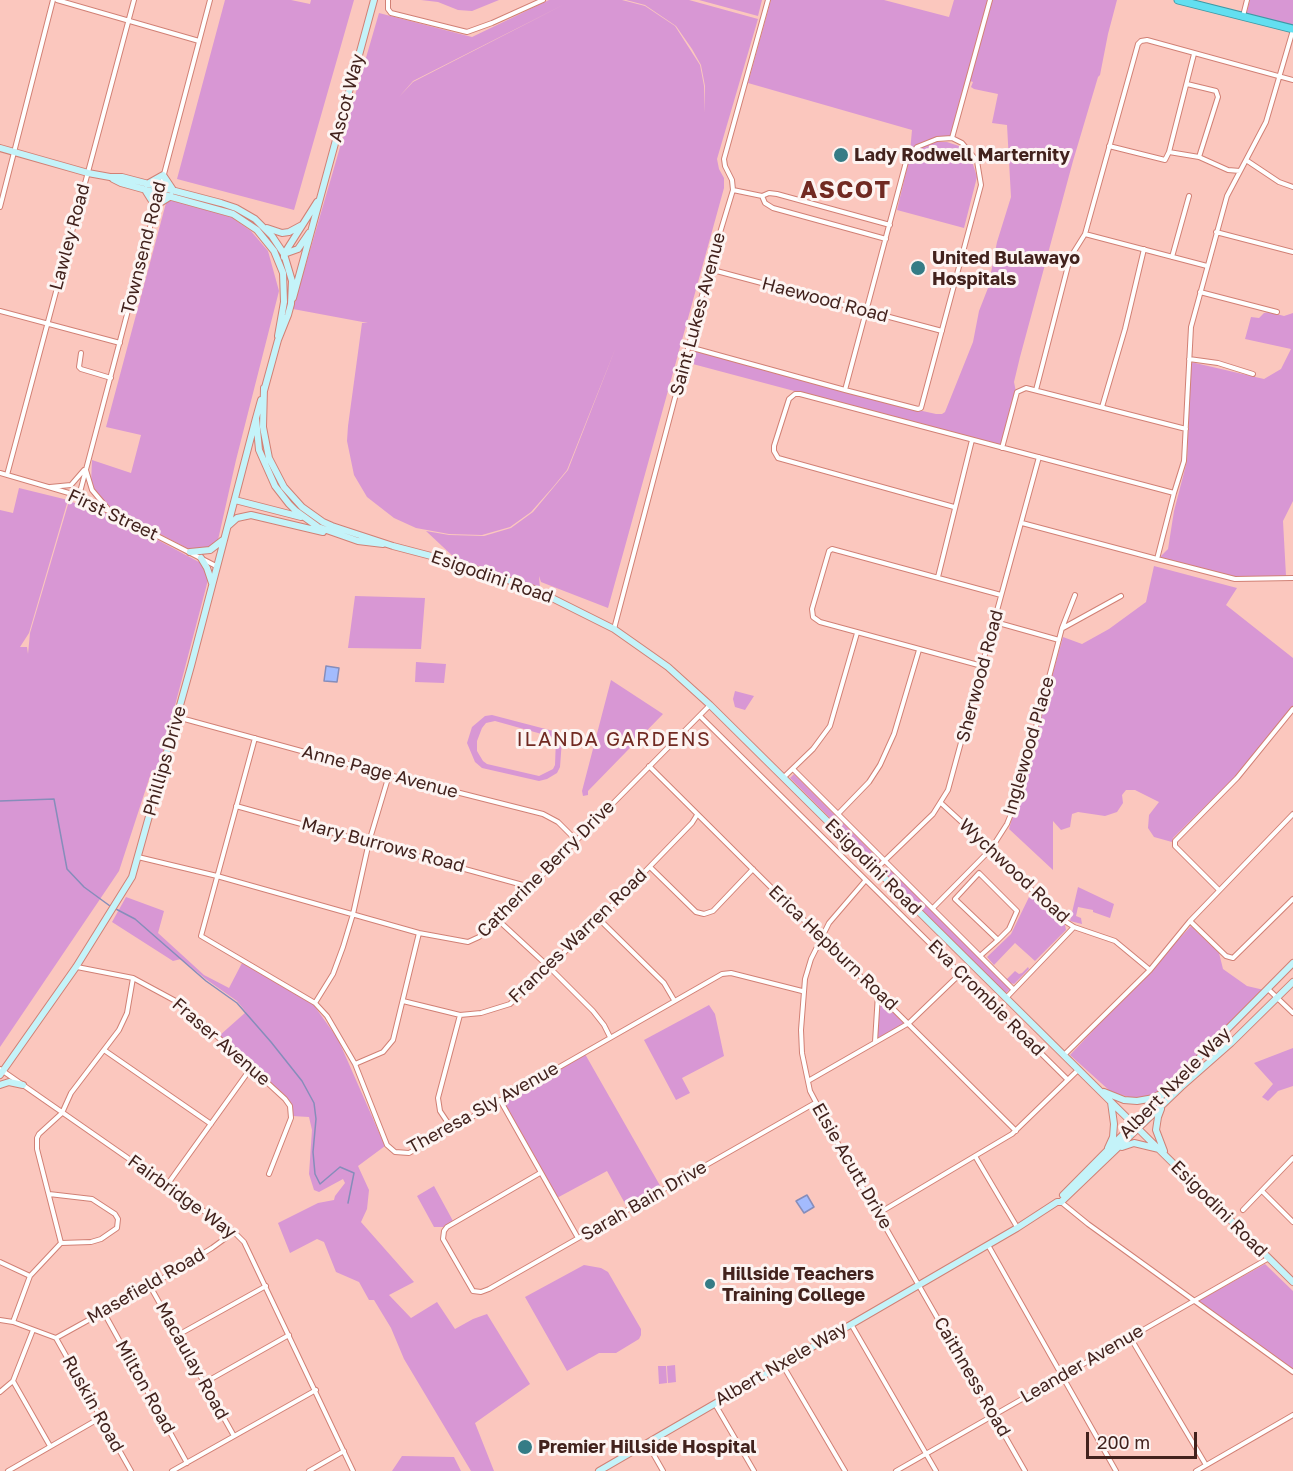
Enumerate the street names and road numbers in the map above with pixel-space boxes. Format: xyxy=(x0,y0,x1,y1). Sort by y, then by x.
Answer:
street label: Ascot Way xyxy=(325,52,369,144)
street label: Townsend Road xyxy=(117,179,171,317)
street label: Lawley Road xyxy=(45,181,95,293)
street label: Saint Lukes Avenue xyxy=(666,230,730,398)
street label: Haewood Road xyxy=(760,273,890,327)
street label: First Street xyxy=(64,485,162,545)
street label: Esigodini Road xyxy=(428,546,556,608)
street label: Sherwood Road xyxy=(952,607,1008,745)
street label: Inglewood Place xyxy=(999,674,1059,818)
street label: Phillips Drive xyxy=(139,703,191,819)
street label: Anne Page Avenue xyxy=(300,741,460,803)
street label: Catherine Berry Drive xyxy=(473,796,619,942)
street label: Mary Burrows Road xyxy=(299,813,467,877)
street label: Esigodini Road xyxy=(820,814,926,920)
street label: Wychwood Road xyxy=(954,814,1074,928)
street label: Frances Warren Road xyxy=(504,864,652,1008)
street label: Erica Hepburn Road xyxy=(764,881,902,1015)
street label: Eva Crombie Road xyxy=(923,935,1049,1061)
street label: Fraser Avenue xyxy=(168,994,274,1090)
street label: Albert Nxele Way xyxy=(1115,1023,1235,1143)
street label: Theresa Sly Avenue xyxy=(404,1058,562,1158)
street label: Elsie Acutt Drive xyxy=(807,1099,897,1233)
street label: Fairbridge Way xyxy=(124,1150,240,1244)
street label: Sarah Bain Drive xyxy=(577,1156,711,1246)
street label: Esigodini Road xyxy=(1166,1156,1272,1262)
street label: Masefield Road xyxy=(83,1244,209,1328)
street label: Macaulay Road xyxy=(151,1299,233,1423)
street label: Caithness Road xyxy=(929,1313,1015,1441)
street label: Albert Nxele Way xyxy=(711,1317,851,1411)
street label: Leander Avenue xyxy=(1017,1320,1147,1408)
street label: Milton Road xyxy=(110,1337,180,1437)
street label: Ruskin Road xyxy=(58,1352,128,1456)

